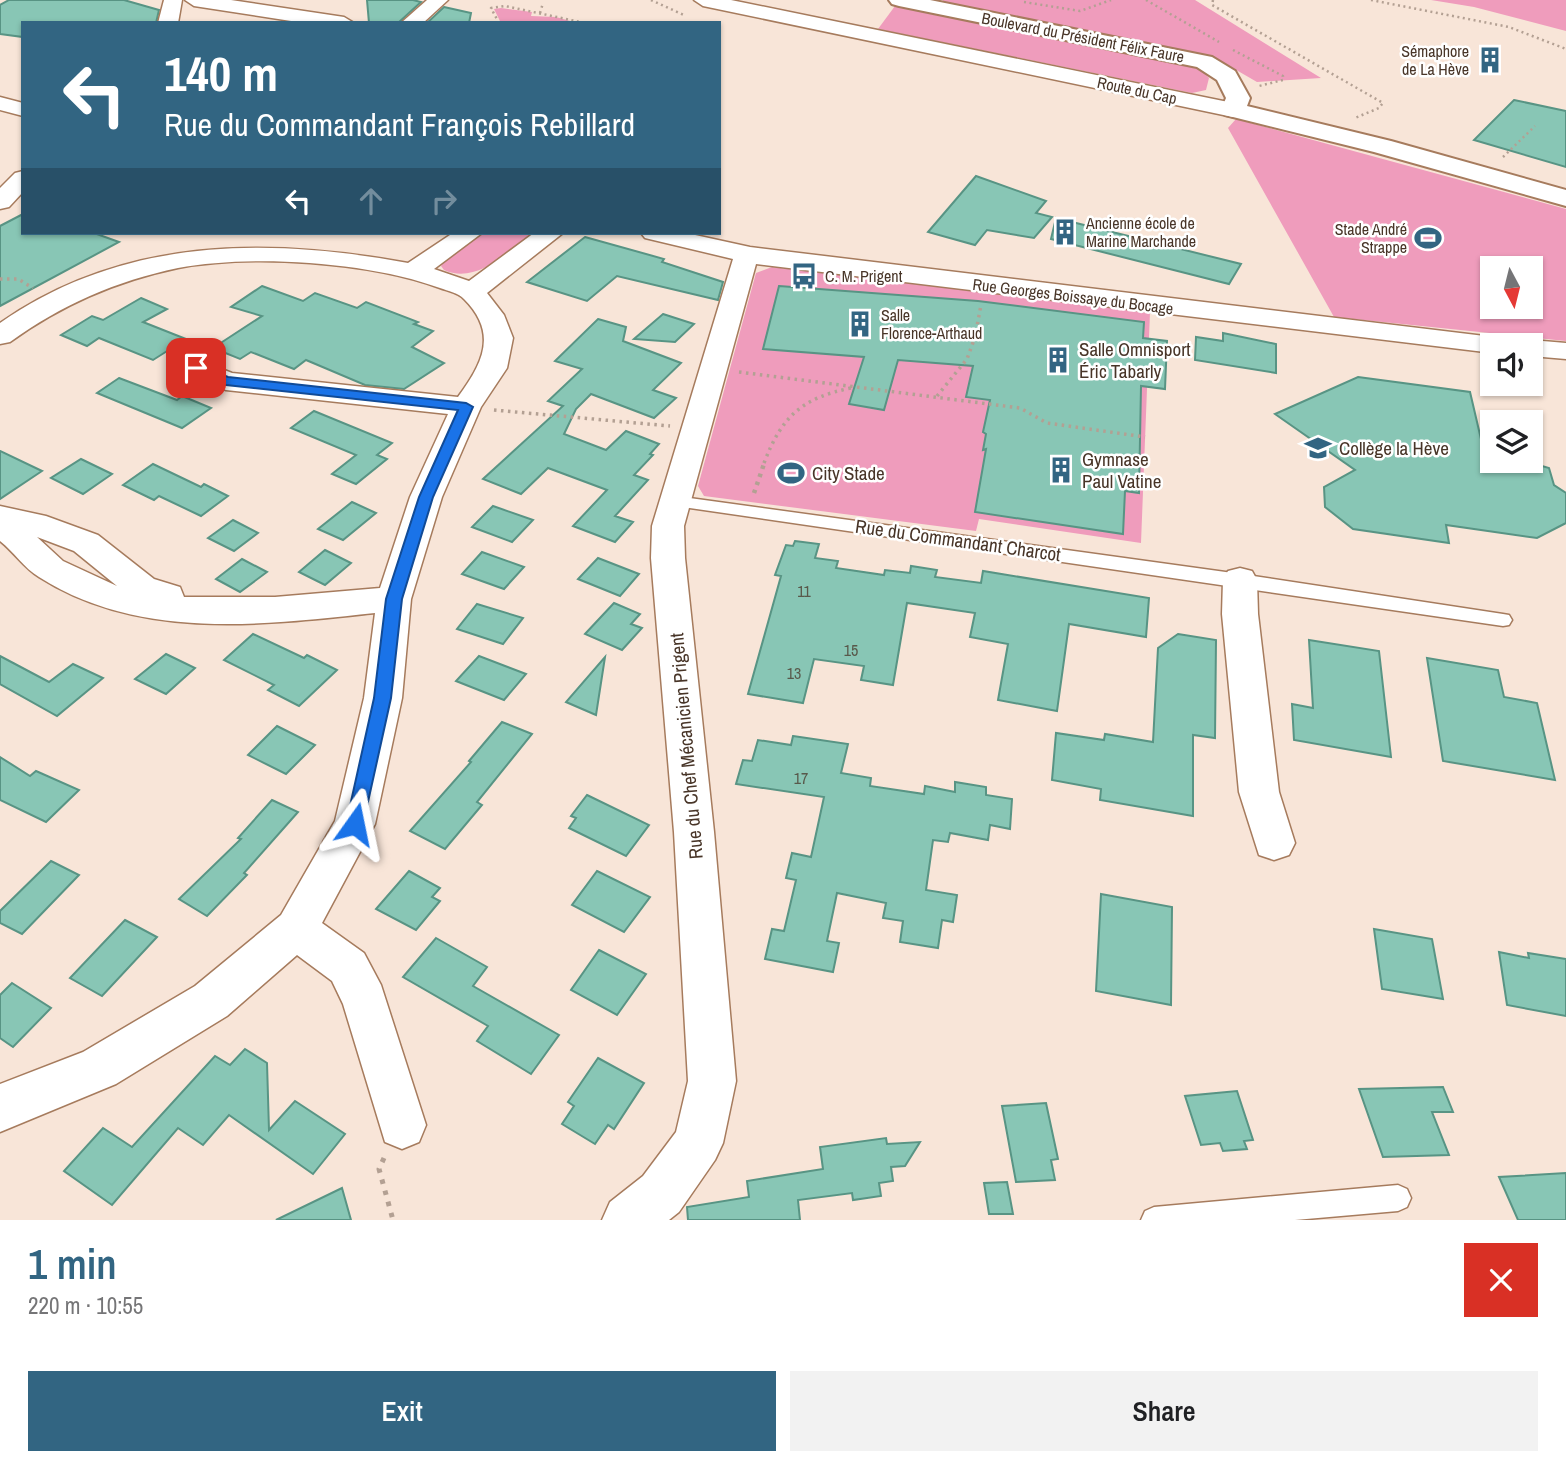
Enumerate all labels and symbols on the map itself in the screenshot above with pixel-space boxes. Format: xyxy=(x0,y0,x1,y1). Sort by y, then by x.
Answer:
street label: Boulevard du Président Félix Faure xyxy=(980,7,1186,67)
place label: Sémaphore de La Hève xyxy=(1401,40,1469,80)
building icon: Sémaphore de La Hève xyxy=(1475,45,1505,75)
street label: Route du Cap xyxy=(1095,71,1179,109)
place label: Ancienne école de Marine Marchande xyxy=(1085,212,1196,252)
building icon: Ancienne école de Marine Marchande xyxy=(1050,217,1080,247)
place label: Stade André Strappe xyxy=(1335,218,1407,258)
sports icon: Stade André Strappe xyxy=(1413,223,1443,253)
north arrow xyxy=(1480,256,1544,318)
bus stop icon: C. M. Prigent xyxy=(789,261,819,291)
place label: C. M. Prigent xyxy=(825,265,903,287)
street label: Rue Georges Boissaye du Bocage xyxy=(971,273,1175,319)
place label: Salle Florence-Arthaud xyxy=(881,304,982,344)
building icon: Salle Florence-Arthaud xyxy=(845,309,875,339)
place label: Salle Omnisport Éric Tabarly xyxy=(1079,336,1191,384)
pin xyxy=(166,338,226,398)
building icon: Salle Omnisport Éric Tabarly xyxy=(1043,345,1073,375)
school or university icon: Collège la Hève xyxy=(1303,433,1333,463)
place label: Collège la Hève xyxy=(1339,435,1449,461)
place label: Gymnase Paul Vatine xyxy=(1082,446,1161,494)
building icon: Gymnase Paul Vatine xyxy=(1046,455,1076,485)
sports icon: City Stade xyxy=(776,458,806,488)
place label: City Stade xyxy=(812,460,885,486)
street label: Rue du Commandant Charcot xyxy=(854,513,1063,567)
house number: 11 xyxy=(797,580,812,602)
street label: Rue du Chef Mécanicien Prigent xyxy=(663,631,709,860)
house number: 15 xyxy=(844,639,858,661)
house number: 13 xyxy=(787,662,801,684)
house number: 17 xyxy=(794,767,808,789)
position arrow xyxy=(318,787,392,861)

